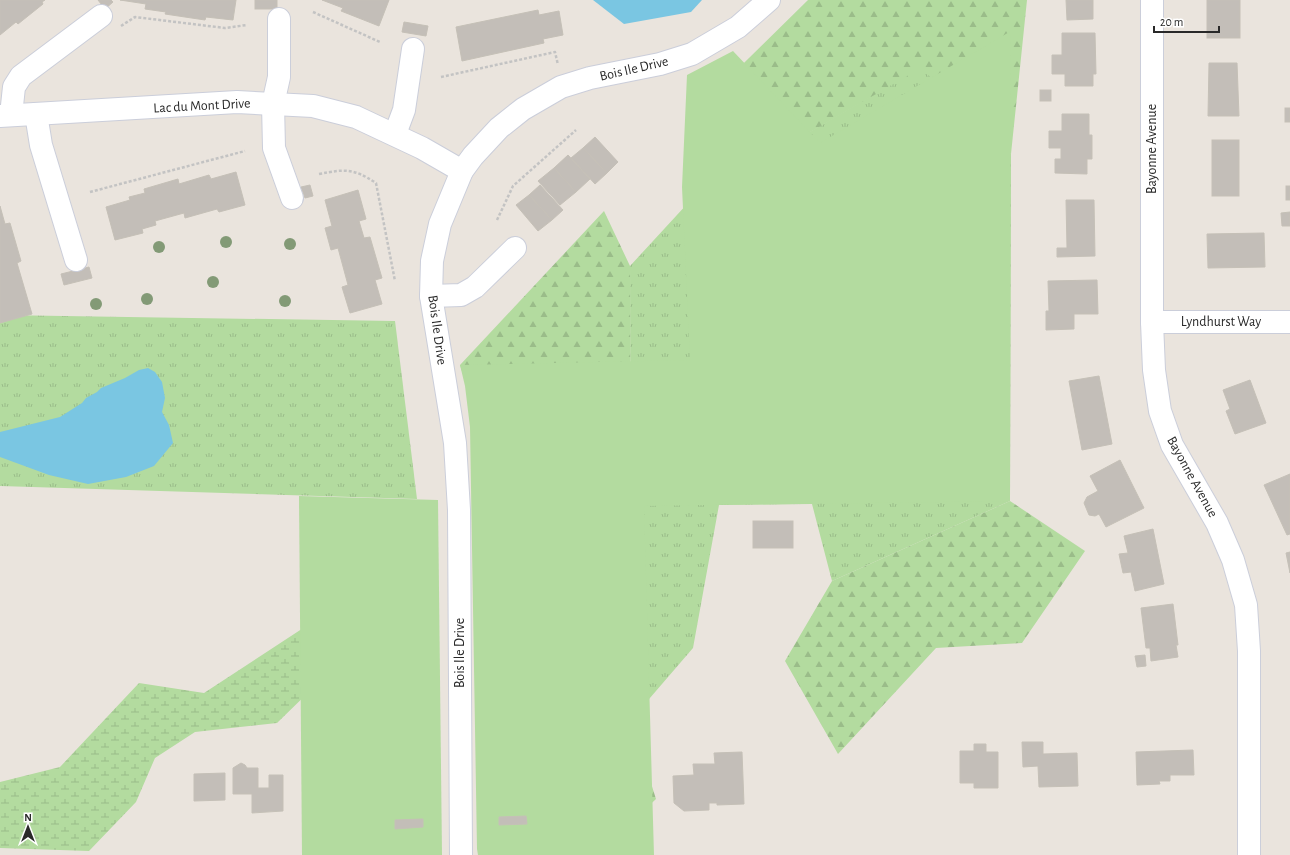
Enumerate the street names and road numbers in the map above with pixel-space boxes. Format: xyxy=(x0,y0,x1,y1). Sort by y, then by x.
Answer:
street label: Bois Ile Drive xyxy=(598,54,670,84)
street label: Lac du Mont Drive xyxy=(153,96,251,116)
street label: Bayonne Avenue xyxy=(1145,104,1159,194)
street label: Bois Ile Drive xyxy=(425,294,449,366)
street label: Lyndhurst Way xyxy=(1181,315,1261,329)
street label: Bayonne Avenue xyxy=(1164,434,1220,520)
street label: Bois Ile Drive xyxy=(453,618,467,688)

